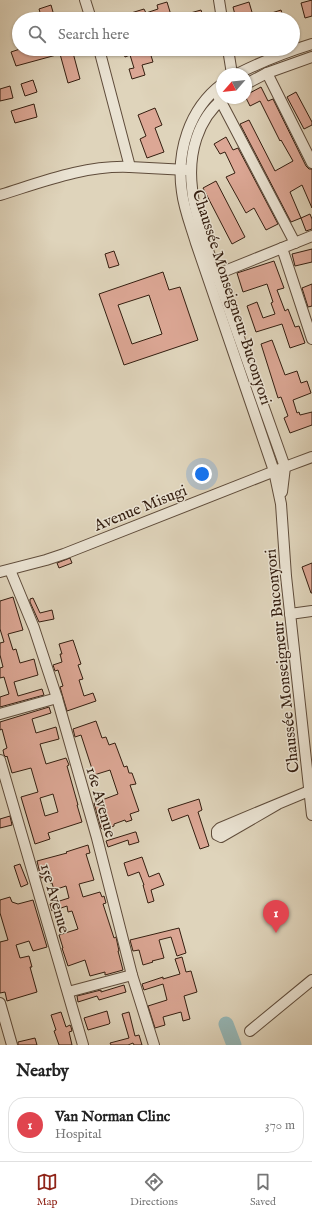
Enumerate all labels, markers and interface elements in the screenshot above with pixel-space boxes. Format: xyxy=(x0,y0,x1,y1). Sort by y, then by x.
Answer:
search box xyxy=(12,12,300,56)
icon: search xyxy=(26,23,48,45)
text: Search here xyxy=(58,25,129,44)
north arrow xyxy=(216,68,252,104)
street label: Chaussée Monseigneur Buconyori xyxy=(187,188,275,408)
your location xyxy=(192,464,212,484)
street label: Avenue Misugi xyxy=(90,481,190,537)
street label: Chaussée Monseigneur Buconyori xyxy=(261,548,305,774)
street label: 16e Avenue xyxy=(80,765,120,840)
street label: 15e Avenue xyxy=(35,861,74,936)
pin: 1 xyxy=(263,900,289,933)
text: Nearby xyxy=(16,1061,69,1082)
text: Van Norman Clinc xyxy=(55,1107,170,1126)
text: 1 xyxy=(28,1117,32,1134)
text: 370 m xyxy=(265,1117,295,1134)
text: Hospital xyxy=(55,1126,102,1143)
tab: Map xyxy=(36,1171,58,1209)
tab: Directions xyxy=(130,1171,178,1209)
tab: Saved xyxy=(250,1171,276,1209)

